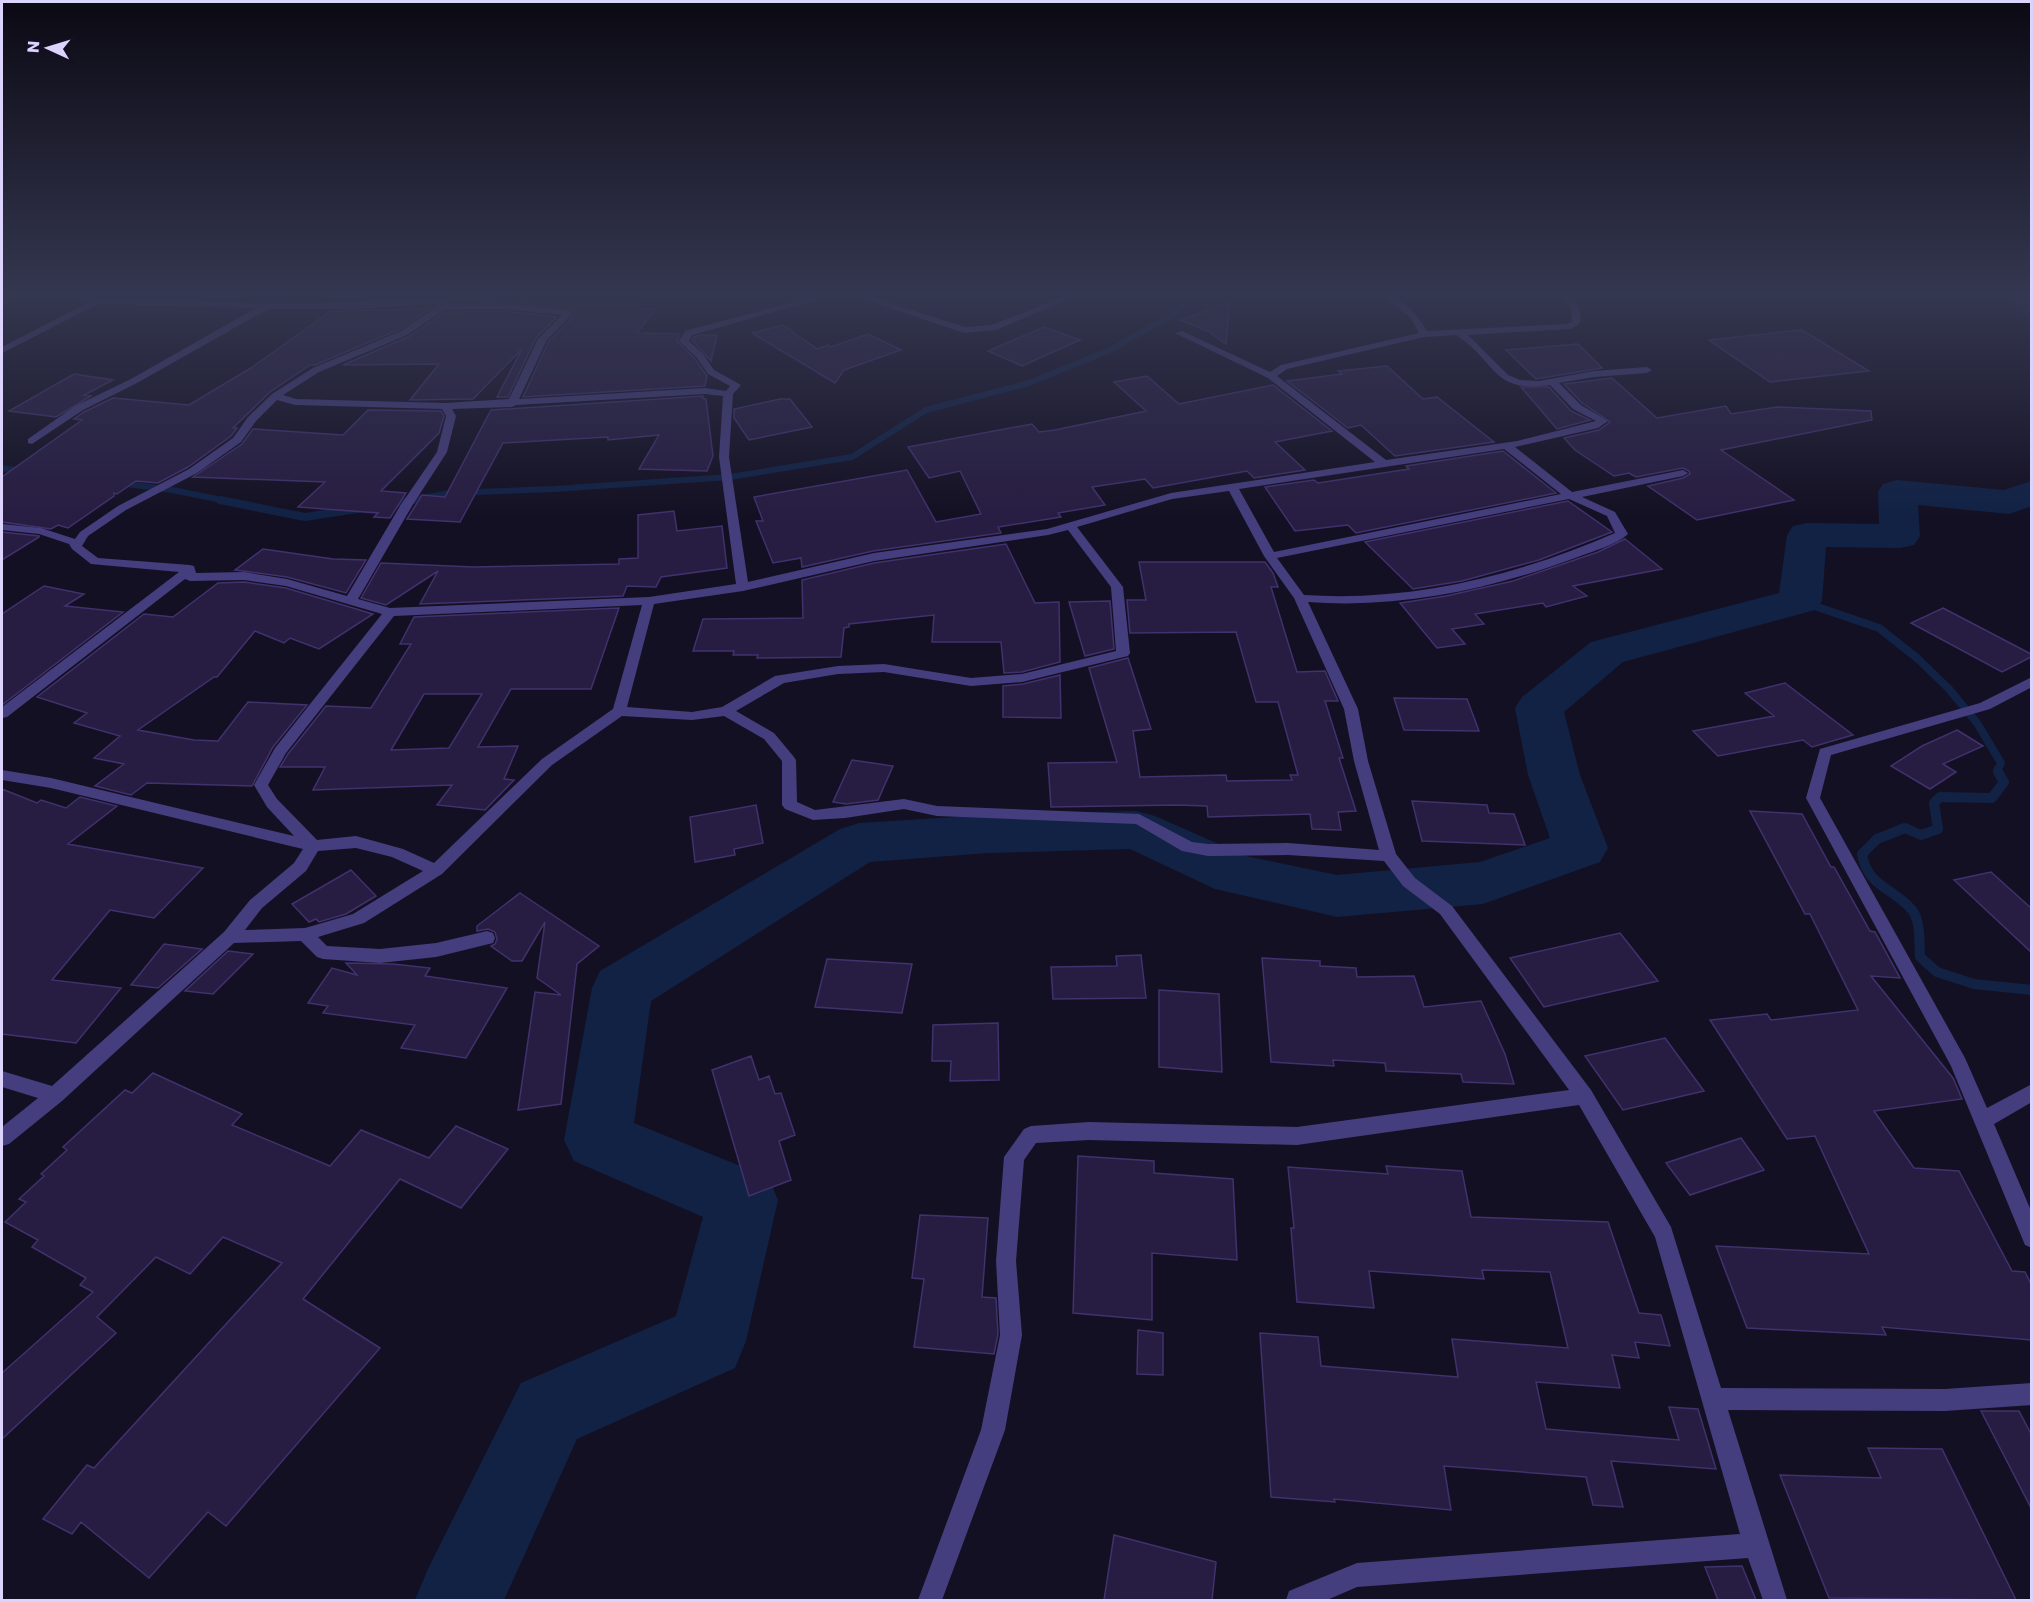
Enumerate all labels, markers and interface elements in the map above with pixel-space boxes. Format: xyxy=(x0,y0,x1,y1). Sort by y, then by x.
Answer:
north arrow xyxy=(18,18,78,78)
text: N xyxy=(22,40,45,54)

